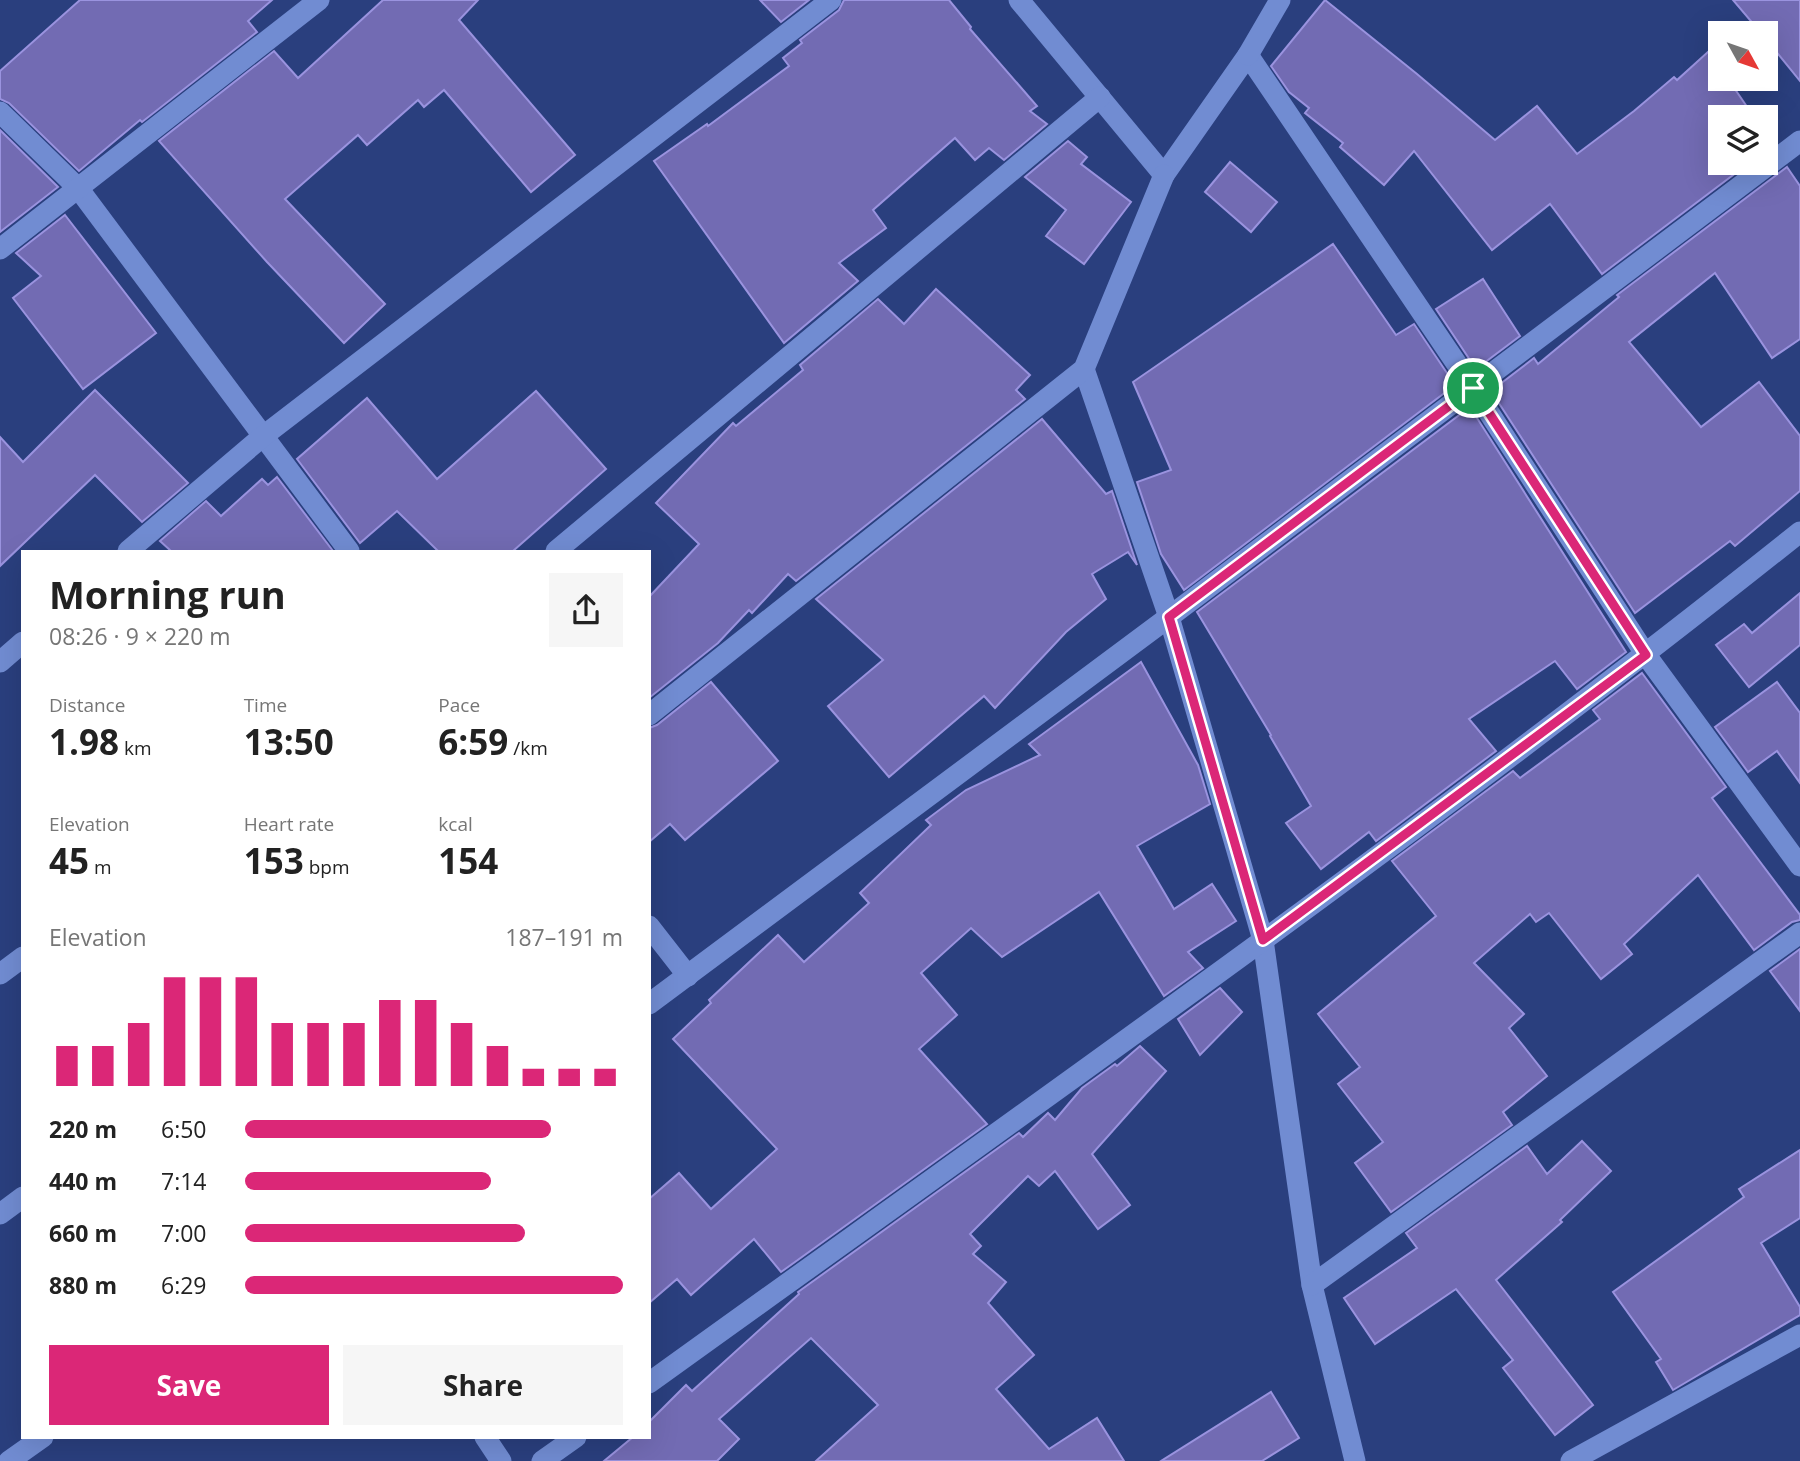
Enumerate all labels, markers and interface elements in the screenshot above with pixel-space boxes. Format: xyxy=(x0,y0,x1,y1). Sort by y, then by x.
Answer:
north arrow xyxy=(1708,21,1778,91)
map controls xyxy=(1708,21,1778,175)
button: layers xyxy=(1708,105,1778,175)
pin xyxy=(1443,358,1503,418)
icon: arrive xyxy=(1454,369,1492,407)
text: Morning run xyxy=(49,568,286,620)
button: share xyxy=(549,573,623,647)
text: 08:26 · 9 × 220 m xyxy=(49,620,231,652)
text: Distance xyxy=(49,692,125,718)
text: Time xyxy=(244,692,287,718)
text: Pace xyxy=(438,692,480,718)
text: 1.98 xyxy=(49,718,119,765)
text: 13:50 xyxy=(244,718,334,765)
text: 6:59 xyxy=(438,718,508,765)
text: km xyxy=(119,735,152,761)
text: /km xyxy=(508,735,548,761)
text: Elevation xyxy=(49,811,130,837)
text: Heart rate xyxy=(244,811,334,837)
text: kcal xyxy=(438,811,473,837)
text: 45 xyxy=(49,837,89,884)
text: 153 xyxy=(244,837,304,884)
text: 154 xyxy=(438,837,498,884)
text: m xyxy=(89,854,112,880)
text: bpm xyxy=(304,854,349,880)
text: Elevation xyxy=(49,921,147,953)
text: 187–191 m xyxy=(505,921,623,953)
text: 220 m xyxy=(49,1113,117,1145)
text: 6:50 xyxy=(161,1113,207,1145)
text: 440 m xyxy=(49,1165,117,1197)
text: 7:14 xyxy=(161,1165,207,1197)
text: 660 m xyxy=(49,1217,117,1249)
text: 7:00 xyxy=(161,1217,207,1249)
text: 880 m xyxy=(49,1269,117,1301)
text: 6:29 xyxy=(161,1269,207,1301)
button: Save xyxy=(49,1345,329,1425)
button: Share xyxy=(343,1345,623,1425)

